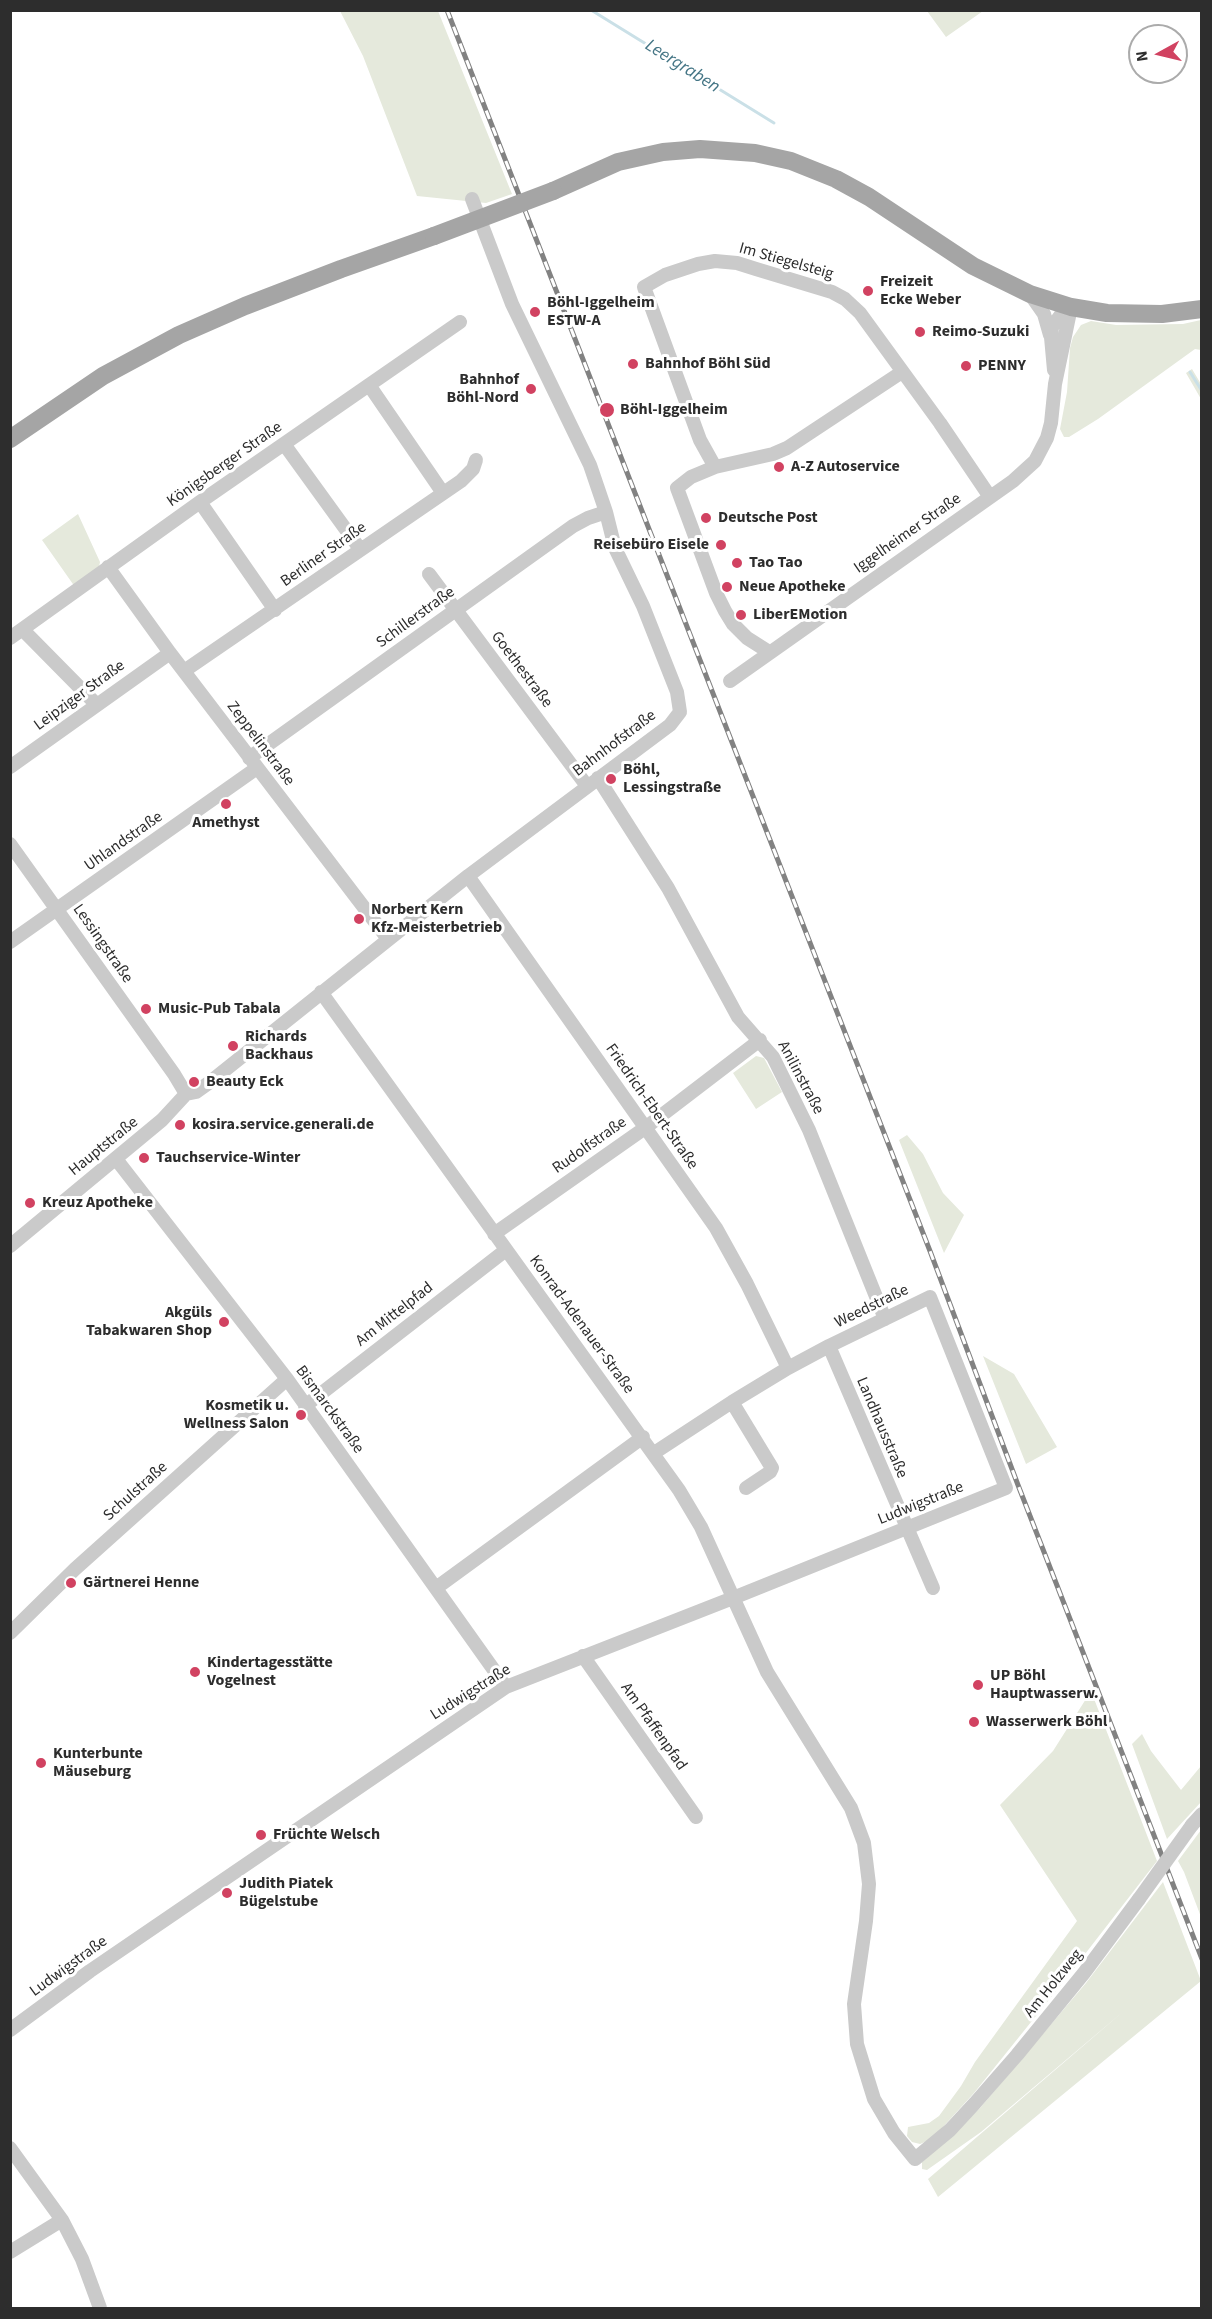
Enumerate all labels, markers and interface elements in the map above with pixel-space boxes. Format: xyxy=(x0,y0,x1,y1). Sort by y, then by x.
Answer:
north arrow xyxy=(1128,24,1188,84)
water label: Leergraben xyxy=(641,36,723,98)
text: N xyxy=(1131,49,1154,63)
street label: Im Stiegelsteig xyxy=(737,239,835,285)
place label: Freizeit Ecke Weber xyxy=(880,272,961,310)
marker: Freizeit Ecke Weber xyxy=(861,284,875,298)
place label: Böhl-Iggelheim ESTW-A xyxy=(547,293,655,331)
marker: Böhl-Iggelheim ESTW-A xyxy=(528,305,542,319)
place label: Reimo-Suzuki xyxy=(932,322,1029,342)
marker: Reimo-Suzuki xyxy=(913,325,927,339)
place label: Bahnhof Böhl Süd xyxy=(645,354,771,374)
place label: PENNY xyxy=(978,356,1026,376)
marker: Bahnhof Böhl Süd xyxy=(626,357,640,371)
marker: PENNY xyxy=(959,359,973,373)
place label: Bahnhof Böhl-Nord xyxy=(447,370,519,408)
marker: Bahnhof Böhl-Nord xyxy=(524,382,538,396)
place label: Böhl-Iggelheim xyxy=(620,400,728,420)
marker: Böhl-Iggelheim xyxy=(598,401,616,419)
street label: Königsberger Straße xyxy=(164,418,286,512)
place label: A-Z Autoservice xyxy=(791,457,900,477)
marker: A-Z Autoservice xyxy=(772,460,786,474)
street label: Iggelheimer Straße xyxy=(851,490,965,578)
place label: Deutsche Post xyxy=(718,508,818,528)
marker: Deutsche Post xyxy=(699,511,713,525)
street label: Berliner Straße xyxy=(277,518,371,592)
place label: Reisebüro Eisele xyxy=(593,535,709,555)
marker: Reisebüro Eisele xyxy=(714,538,728,552)
place label: Tao Tao xyxy=(749,553,803,573)
marker: Tao Tao xyxy=(730,556,744,570)
place label: Neue Apotheke xyxy=(739,577,845,597)
marker: Neue Apotheke xyxy=(720,580,734,594)
street label: Schillerstraße xyxy=(373,583,459,653)
place label: LiberEMotion xyxy=(753,605,848,625)
marker: LiberEMotion xyxy=(734,608,748,622)
street label: Goethestraße xyxy=(486,628,556,712)
street label: Leipziger Straße xyxy=(31,657,129,735)
street label: Zeppelinstraße xyxy=(222,698,298,790)
street label: Bahnhofstraße xyxy=(570,707,660,781)
place label: Böhl, Lessingstraße xyxy=(623,760,721,798)
marker: Böhl, Lessingstraße xyxy=(604,772,618,786)
marker: Amethyst xyxy=(219,797,233,811)
street label: Uhlandstraße xyxy=(81,808,167,876)
place label: Amethyst xyxy=(192,813,260,833)
place label: Norbert Kern Kfz-Meisterbetrieb xyxy=(371,900,502,938)
street label: Lessingstraße xyxy=(68,901,136,987)
marker: Norbert Kern Kfz-Meisterbetrieb xyxy=(352,912,366,926)
place label: Music-Pub Tabala xyxy=(158,999,281,1019)
marker: Music-Pub Tabala xyxy=(139,1002,153,1016)
place label: Richards Backhaus xyxy=(245,1027,313,1065)
street label: Anilinstraße xyxy=(773,1038,827,1118)
marker: Richards Backhaus xyxy=(226,1039,240,1053)
street label: Friedrich-Ebert-Straße xyxy=(600,1041,702,1173)
place label: Beauty Eck xyxy=(206,1072,284,1092)
marker: Beauty Eck xyxy=(187,1075,201,1089)
street label: Hauptstraße xyxy=(66,1113,142,1181)
street label: Rudolfstraße xyxy=(549,1113,631,1179)
place label: kosira.service.generali.de xyxy=(192,1115,374,1135)
marker: kosira.service.generali.de xyxy=(173,1118,187,1132)
place label: Tauchservice-Winter xyxy=(156,1148,300,1168)
marker: Tauchservice-Winter xyxy=(137,1151,151,1165)
place label: Kreuz Apotheke xyxy=(42,1193,153,1213)
marker: Kreuz Apotheke xyxy=(23,1196,37,1210)
street label: Konrad-Adenauer-Straße xyxy=(524,1252,638,1398)
street label: Am Mittelpfad xyxy=(352,1279,438,1351)
street label: Weedstraße xyxy=(832,1281,912,1333)
place label: Akgüls Tabakwaren Shop xyxy=(86,1303,212,1341)
marker: Akgüls Tabakwaren Shop xyxy=(217,1315,231,1329)
street label: Bismarckstraße xyxy=(291,1362,367,1458)
street label: Landhausstraße xyxy=(851,1375,911,1481)
place label: Kosmetik u. Wellness Salon xyxy=(184,1396,289,1434)
marker: Kosmetik u. Wellness Salon xyxy=(294,1408,308,1422)
street label: Schulstraße xyxy=(100,1458,172,1526)
street label: Ludwigstraße xyxy=(875,1478,967,1530)
place label: Gärtnerei Henne xyxy=(83,1573,199,1593)
marker: Gärtnerei Henne xyxy=(64,1576,78,1590)
place label: Kindertagesstätte Vogelnest xyxy=(207,1653,333,1691)
street label: Ludwigstraße xyxy=(427,1661,515,1725)
marker: Kindertagesstätte Vogelnest xyxy=(188,1665,202,1679)
place label: UP Böhl Hauptwasserw. xyxy=(990,1666,1099,1704)
marker: UP Böhl Hauptwasserw. xyxy=(971,1678,985,1692)
street label: Am Pfaffenpfad xyxy=(616,1680,690,1774)
place label: Wasserwerk Böhl xyxy=(986,1712,1107,1732)
marker: Wasserwerk Böhl xyxy=(967,1715,981,1729)
place label: Kunterbunte Mäuseburg xyxy=(53,1744,143,1782)
marker: Kunterbunte Mäuseburg xyxy=(34,1756,48,1770)
place label: Früchte Welsch xyxy=(273,1825,380,1845)
marker: Früchte Welsch xyxy=(254,1828,268,1842)
place label: Judith Piatek Bügelstube xyxy=(239,1874,333,1912)
marker: Judith Piatek Bügelstube xyxy=(220,1886,234,1900)
street label: Ludwigstraße xyxy=(27,1933,111,2001)
street label: Am Holzweg xyxy=(1021,1946,1087,2022)

